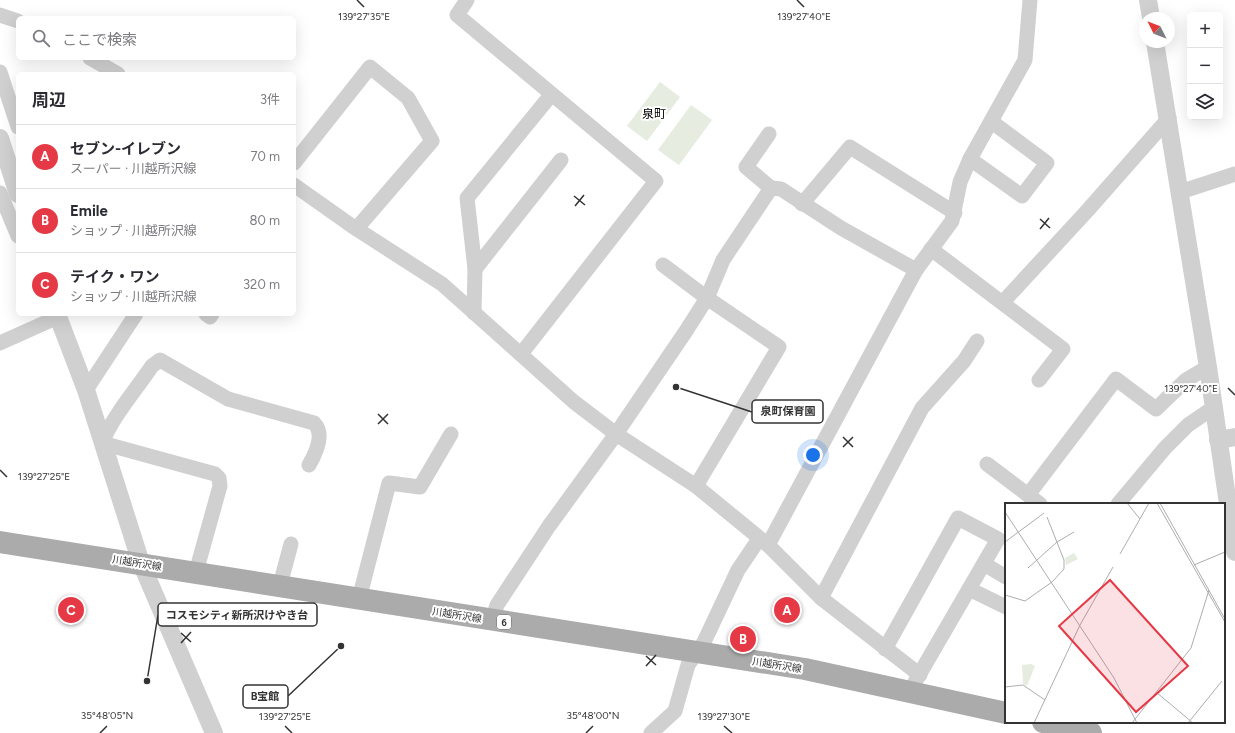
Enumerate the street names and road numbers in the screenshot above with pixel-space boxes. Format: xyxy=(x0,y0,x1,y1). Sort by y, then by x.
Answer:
street label: 川越所沢線 xyxy=(111,553,163,573)
street label: 川越所沢線 xyxy=(431,605,483,625)
road number: 6 xyxy=(497,615,511,629)
street label: 川越所沢線 xyxy=(751,655,803,675)

